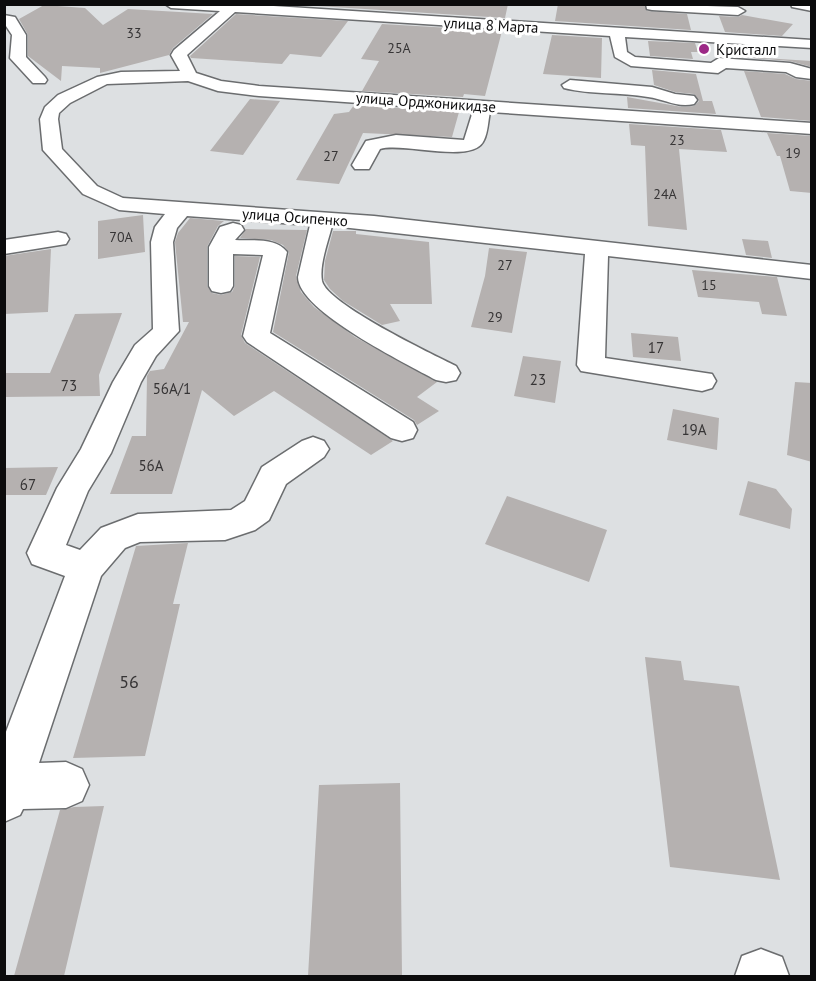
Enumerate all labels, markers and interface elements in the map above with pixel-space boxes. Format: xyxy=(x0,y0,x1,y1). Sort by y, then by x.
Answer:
street label: улица 8 Марта xyxy=(443,13,539,37)
house number: 33 xyxy=(126,24,142,42)
house number: 25А xyxy=(387,39,412,57)
place label: Кристалл xyxy=(716,40,776,59)
marker: Кристалл xyxy=(697,42,711,56)
street label: улица Орджоникидзе xyxy=(355,88,497,116)
house number: 23 xyxy=(669,131,685,149)
house number: 19 xyxy=(785,144,801,162)
house number: 27 xyxy=(323,147,339,165)
house number: 24А xyxy=(653,185,678,203)
street label: улица Осипенко xyxy=(241,204,349,230)
house number: 70А xyxy=(109,228,134,246)
house number: 27 xyxy=(497,256,513,274)
house number: 15 xyxy=(701,276,717,294)
house number: 29 xyxy=(487,308,503,326)
house number: 17 xyxy=(648,338,664,357)
house number: 23 xyxy=(530,370,546,389)
house number: 73 xyxy=(61,376,77,395)
house number: 56А/1 xyxy=(153,379,191,398)
house number: 19А xyxy=(681,420,707,439)
house number: 56А xyxy=(138,456,164,475)
house number: 67 xyxy=(20,475,36,494)
house number: 56 xyxy=(119,670,139,693)

